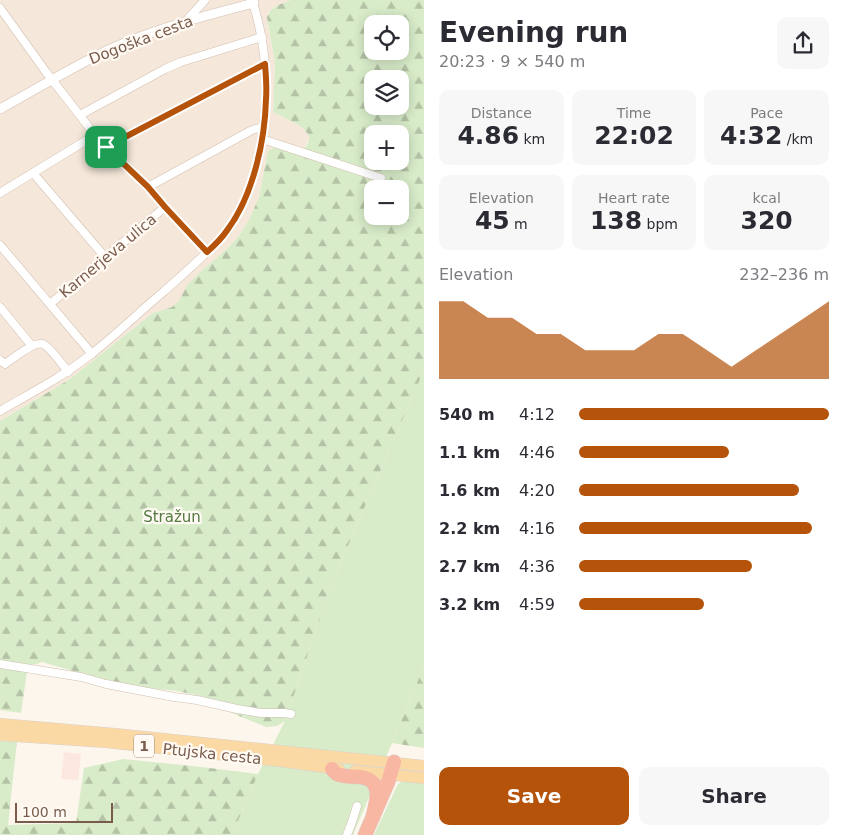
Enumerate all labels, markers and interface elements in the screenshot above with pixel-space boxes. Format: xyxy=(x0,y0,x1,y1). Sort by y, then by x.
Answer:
street label: Dogoška cesta xyxy=(86,12,196,68)
map controls xyxy=(364,15,409,225)
button: locate xyxy=(364,15,409,60)
text: Evening run xyxy=(439,16,628,49)
button: share xyxy=(777,17,829,69)
text: 20:23 · 9 × 540 m xyxy=(439,52,585,71)
button: layers xyxy=(364,70,409,115)
text: Distance xyxy=(471,105,532,121)
text: Time xyxy=(617,105,651,121)
text: Pace xyxy=(750,105,783,121)
text: 4.86 xyxy=(457,121,519,150)
text: 22:02 xyxy=(594,121,674,150)
text: 4:32 xyxy=(720,121,782,150)
button: + xyxy=(364,125,409,170)
pin xyxy=(85,126,127,168)
text: km xyxy=(519,131,545,147)
text: /km xyxy=(782,131,813,147)
icon: arrive xyxy=(92,133,120,161)
button: − xyxy=(364,180,409,225)
text: Elevation xyxy=(469,190,534,206)
text: Heart rate xyxy=(598,190,670,206)
text: kcal xyxy=(753,190,781,206)
text: 45 xyxy=(475,206,510,235)
text: 138 xyxy=(590,206,642,235)
text: 320 xyxy=(741,206,793,235)
street label: Karnerjeva ulica xyxy=(56,210,160,302)
text: m xyxy=(510,216,528,232)
text: bpm xyxy=(642,216,678,232)
text: Elevation xyxy=(439,265,513,284)
text: 232–236 m xyxy=(739,265,829,284)
text: 540 m xyxy=(439,405,495,424)
text: 4:12 xyxy=(519,405,555,424)
text: 1.1 km xyxy=(439,443,500,462)
text: 4:46 xyxy=(519,443,555,462)
text: 1.6 km xyxy=(439,481,500,500)
text: 4:20 xyxy=(519,481,555,500)
park label: Stražun xyxy=(143,508,201,526)
text: 2.2 km xyxy=(439,519,500,538)
text: 4:16 xyxy=(519,519,555,538)
text: 2.7 km xyxy=(439,557,500,576)
text: 4:36 xyxy=(519,557,555,576)
text: 3.2 km xyxy=(439,595,500,614)
text: 4:59 xyxy=(519,595,555,614)
road number: 1 xyxy=(134,734,154,758)
street label: Ptujska cesta xyxy=(162,740,262,768)
button: Save xyxy=(439,767,629,825)
button: Share xyxy=(639,767,829,825)
scale bar xyxy=(15,800,112,823)
text: 100 m xyxy=(22,804,67,820)

